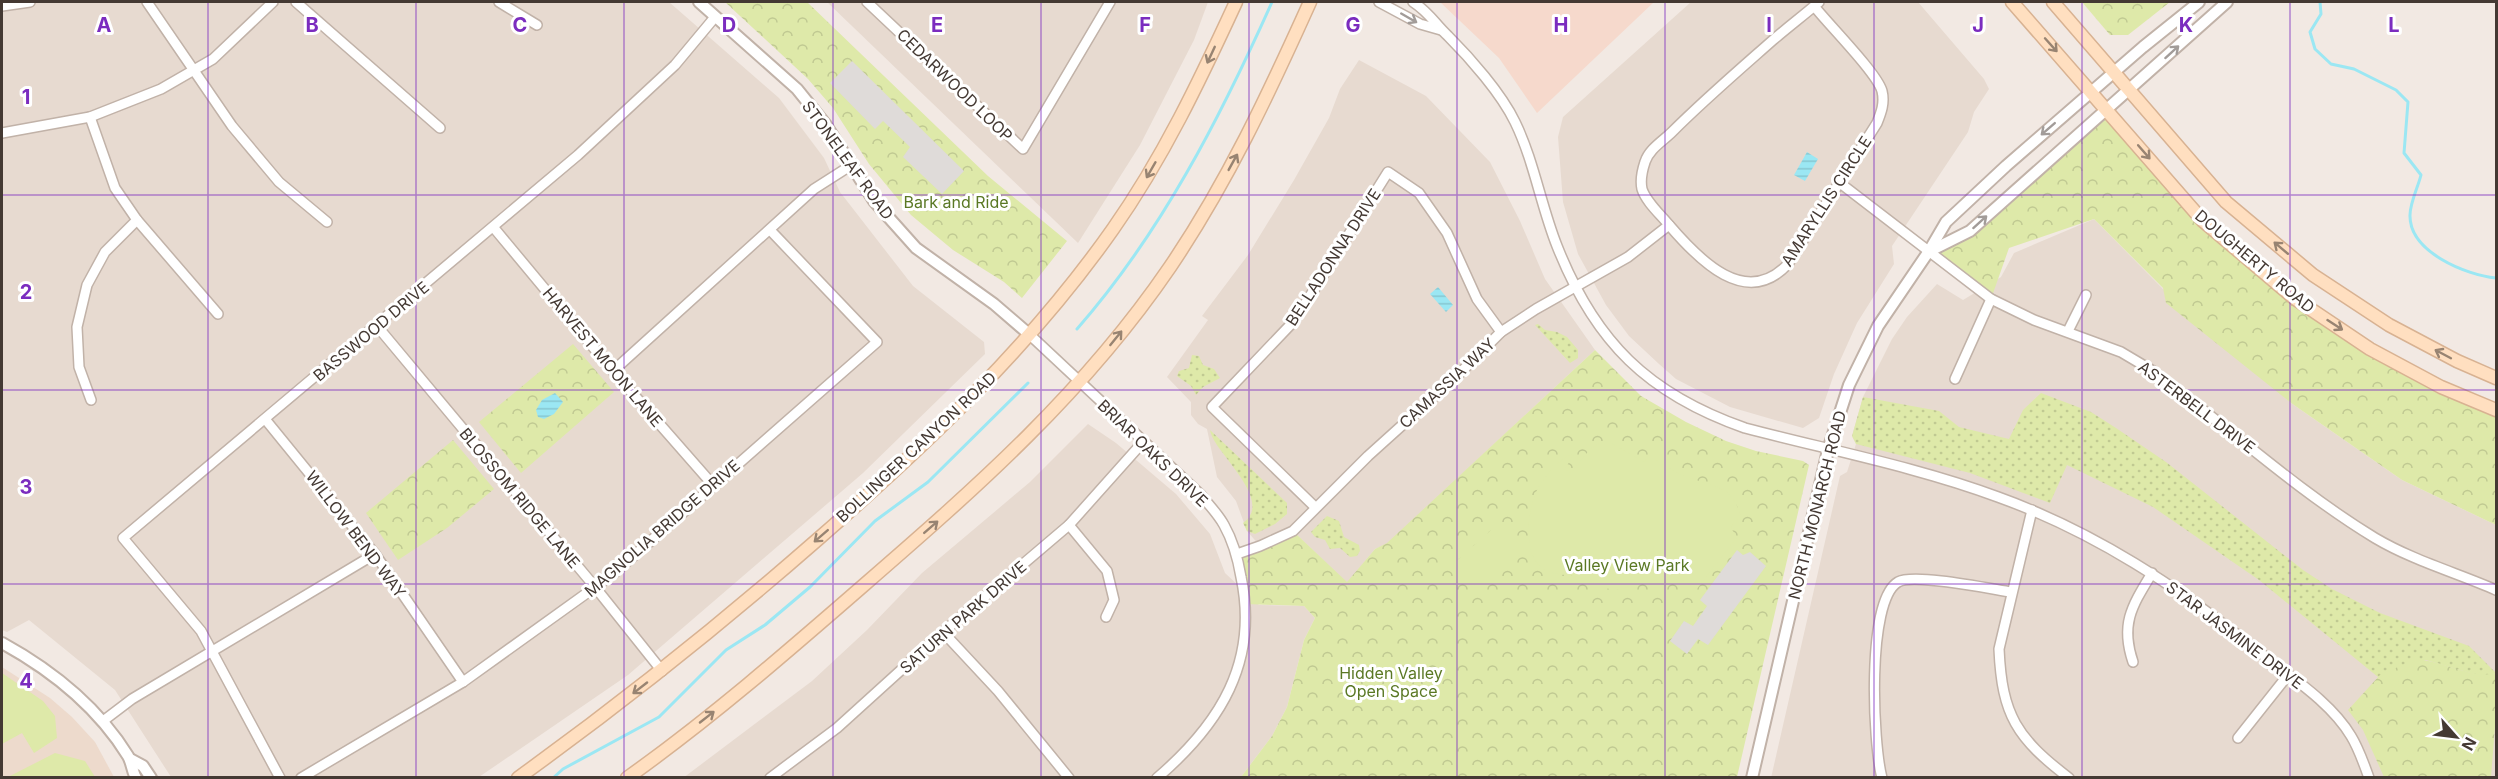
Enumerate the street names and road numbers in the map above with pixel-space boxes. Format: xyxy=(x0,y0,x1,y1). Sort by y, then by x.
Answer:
street label: CEDARWOOD LOOP xyxy=(893,25,1017,145)
street label: STONELEAF ROAD xyxy=(798,97,898,223)
street label: AMARYLLIS CIRCLE xyxy=(1776,132,1876,270)
street label: BELLADONNA DRIVE xyxy=(1281,185,1385,329)
street label: DOUGHERTY ROAD xyxy=(2191,205,2319,317)
street label: BASSWOOD DRIVE xyxy=(309,277,433,385)
street label: HARVEST MOON LANE xyxy=(539,283,667,431)
street label: CAMASSIA WAY xyxy=(1395,333,1499,433)
street label: ASTERBELL DRIVE xyxy=(2135,357,2259,457)
street label: BOLLINGER CANYON ROAD xyxy=(832,368,1000,526)
street label: BRIAR OAKS DRIVE xyxy=(1094,395,1212,511)
street label: NORTH MONARCH ROAD xyxy=(1784,408,1850,602)
street label: BLOSSOM RIDGE LANE xyxy=(455,424,585,572)
street label: MAGNOLIA BRIDGE DRIVE xyxy=(580,455,744,601)
street label: WILLOW BEND WAY xyxy=(302,466,410,602)
street label: SATURN PARK DRIVE xyxy=(896,556,1030,678)
street label: STAR JASMINE DRIVE xyxy=(2162,577,2308,693)

